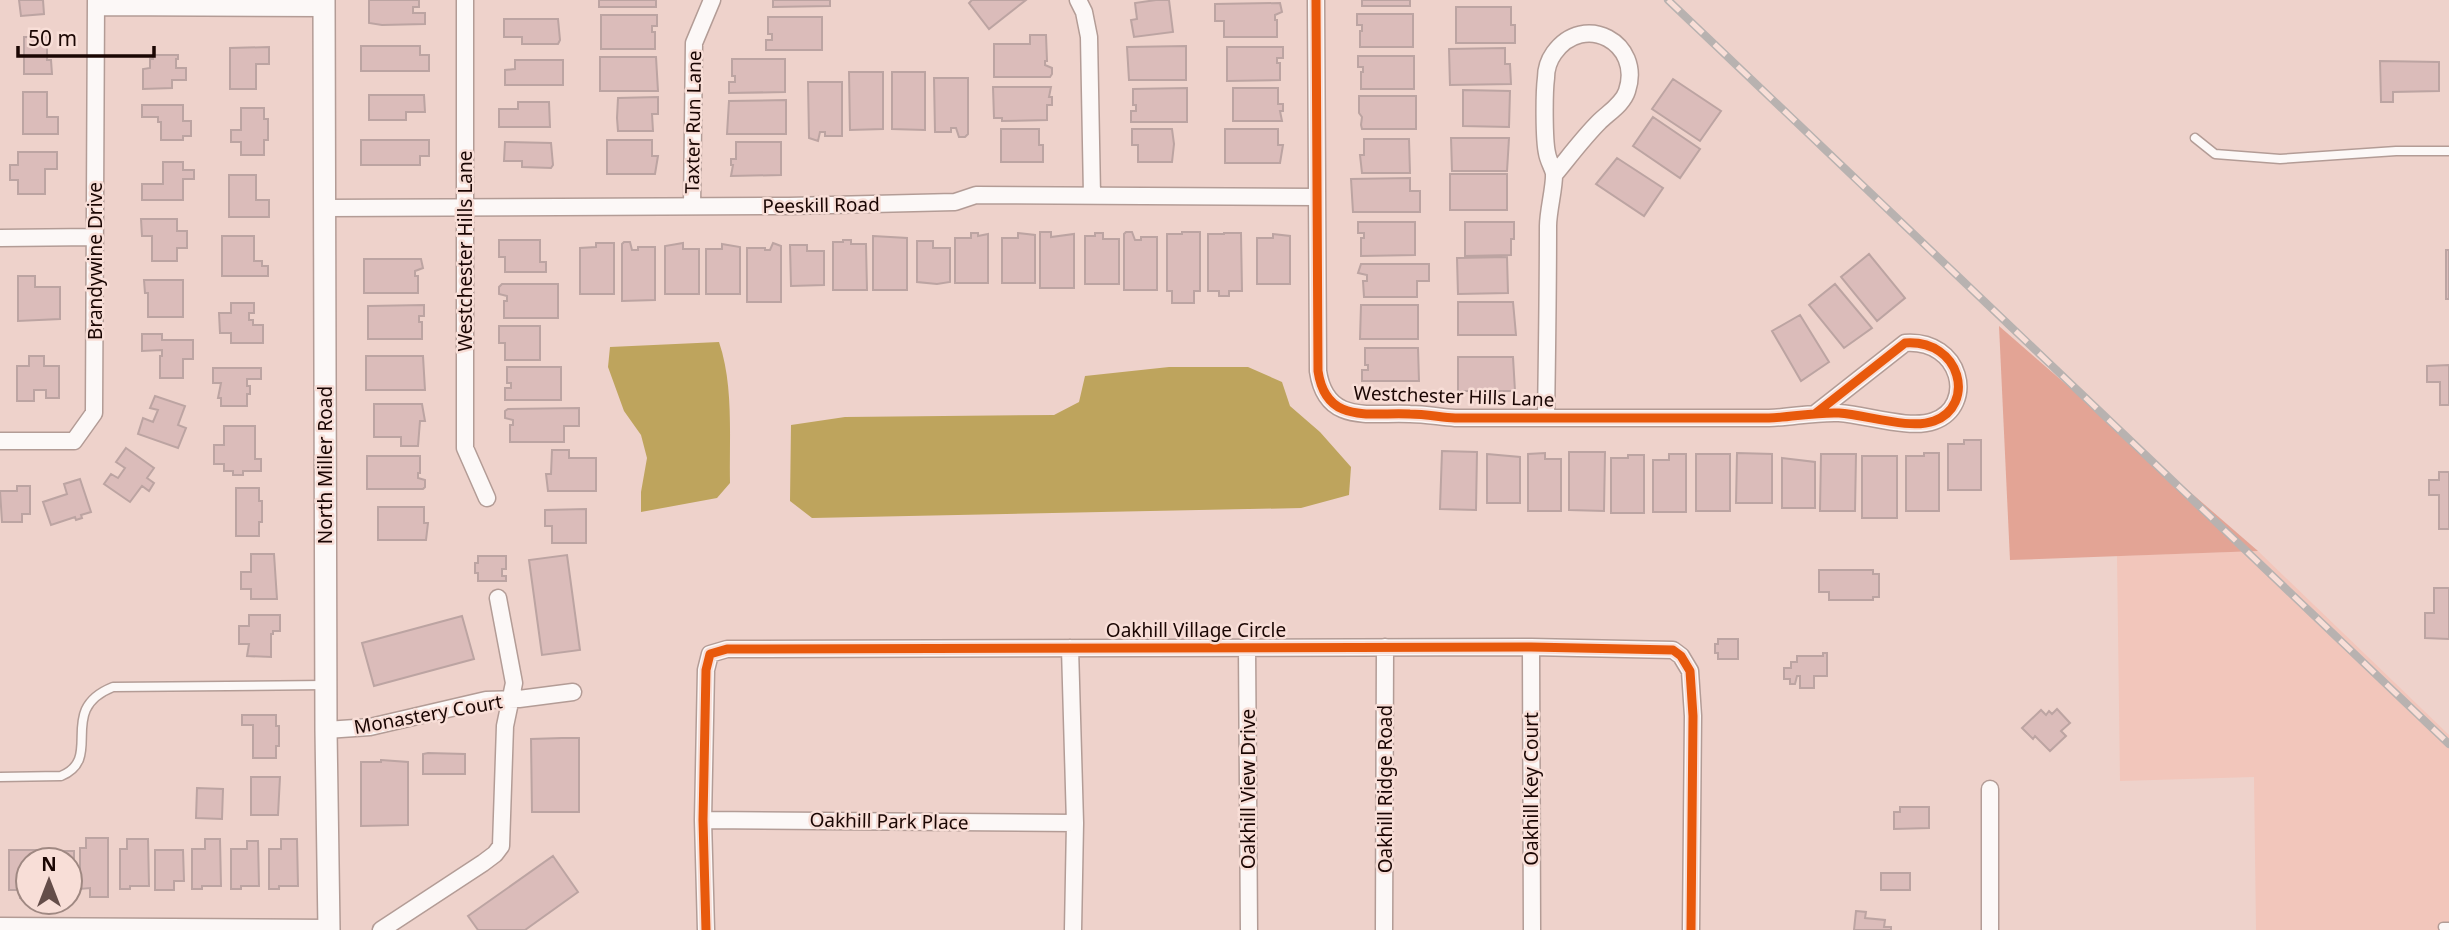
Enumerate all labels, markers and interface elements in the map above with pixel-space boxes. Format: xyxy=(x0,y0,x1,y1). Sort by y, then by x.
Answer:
scale bar xyxy=(18,14,154,58)
text: 50 m xyxy=(28,24,77,52)
street label: Taxter Run Lane xyxy=(679,50,707,194)
street label: Westchester Hills Lane xyxy=(452,151,478,351)
street label: Brandywine Drive xyxy=(82,182,108,340)
street label: Peeskill Road xyxy=(762,191,880,219)
street label: Westchester Hills Lane xyxy=(1353,380,1555,412)
street label: North Miller Road xyxy=(312,386,338,544)
street label: Oakhill Village Circle xyxy=(1106,617,1286,643)
street label: Monastery Court xyxy=(352,688,504,740)
street label: Oakhill Ridge Road xyxy=(1372,705,1398,873)
street label: Oakhill View Drive xyxy=(1235,709,1261,869)
street label: Oakhill Key Court xyxy=(1518,712,1544,866)
street label: Oakhill Park Place xyxy=(809,807,969,835)
north arrow xyxy=(14,846,84,916)
text: N xyxy=(41,851,57,877)

